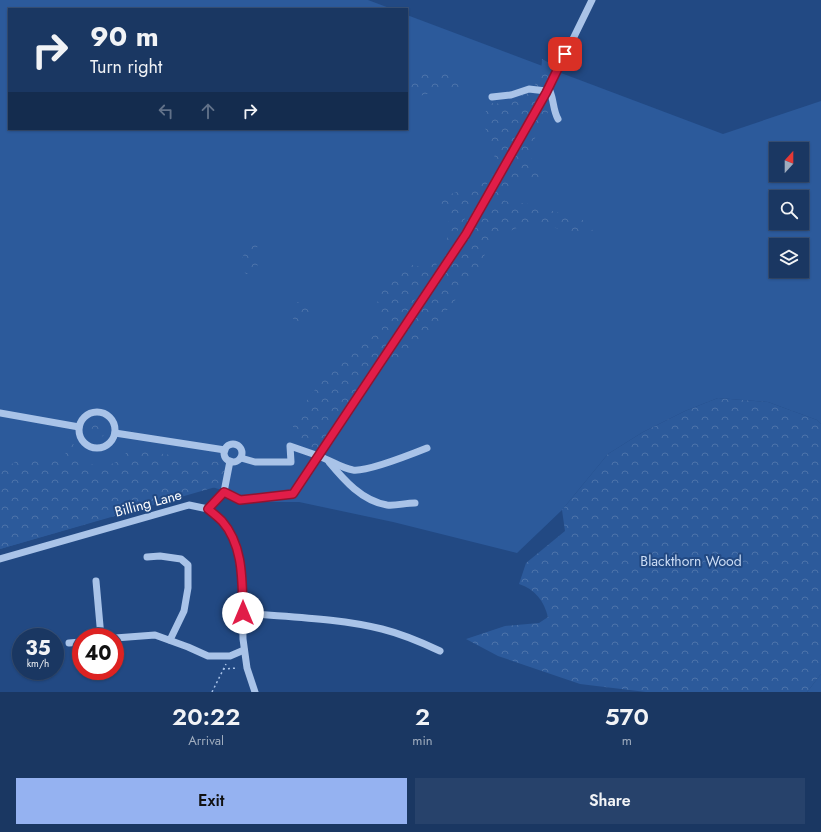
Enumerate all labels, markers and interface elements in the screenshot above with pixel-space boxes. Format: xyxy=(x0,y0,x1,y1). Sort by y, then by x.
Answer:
text: 90 m xyxy=(90,16,159,57)
icon: right xyxy=(24,24,76,76)
pin xyxy=(548,37,582,71)
icon: arrive xyxy=(554,43,576,65)
text: Turn right xyxy=(90,54,162,80)
icon: left xyxy=(155,100,177,122)
icon: ahead xyxy=(197,100,219,122)
icon: right xyxy=(239,100,261,122)
north arrow xyxy=(769,142,809,182)
map controls xyxy=(769,142,809,278)
button: search xyxy=(769,190,809,230)
button: layers xyxy=(769,238,809,278)
street label: Billing Lane xyxy=(112,484,184,522)
park label: Blackthorn Wood xyxy=(640,551,742,571)
position arrow xyxy=(222,592,264,634)
speed limit sign: 40 xyxy=(72,628,124,680)
text: 35 xyxy=(25,634,51,663)
text: km/h xyxy=(27,656,49,671)
text: 20:22 xyxy=(172,699,240,734)
text: 2 xyxy=(415,699,430,734)
text: 570 xyxy=(605,699,649,734)
text: Arrival xyxy=(188,731,224,750)
text: min xyxy=(412,731,433,750)
text: m xyxy=(622,731,632,750)
button: Exit xyxy=(16,778,407,824)
button: Share xyxy=(415,778,805,824)

